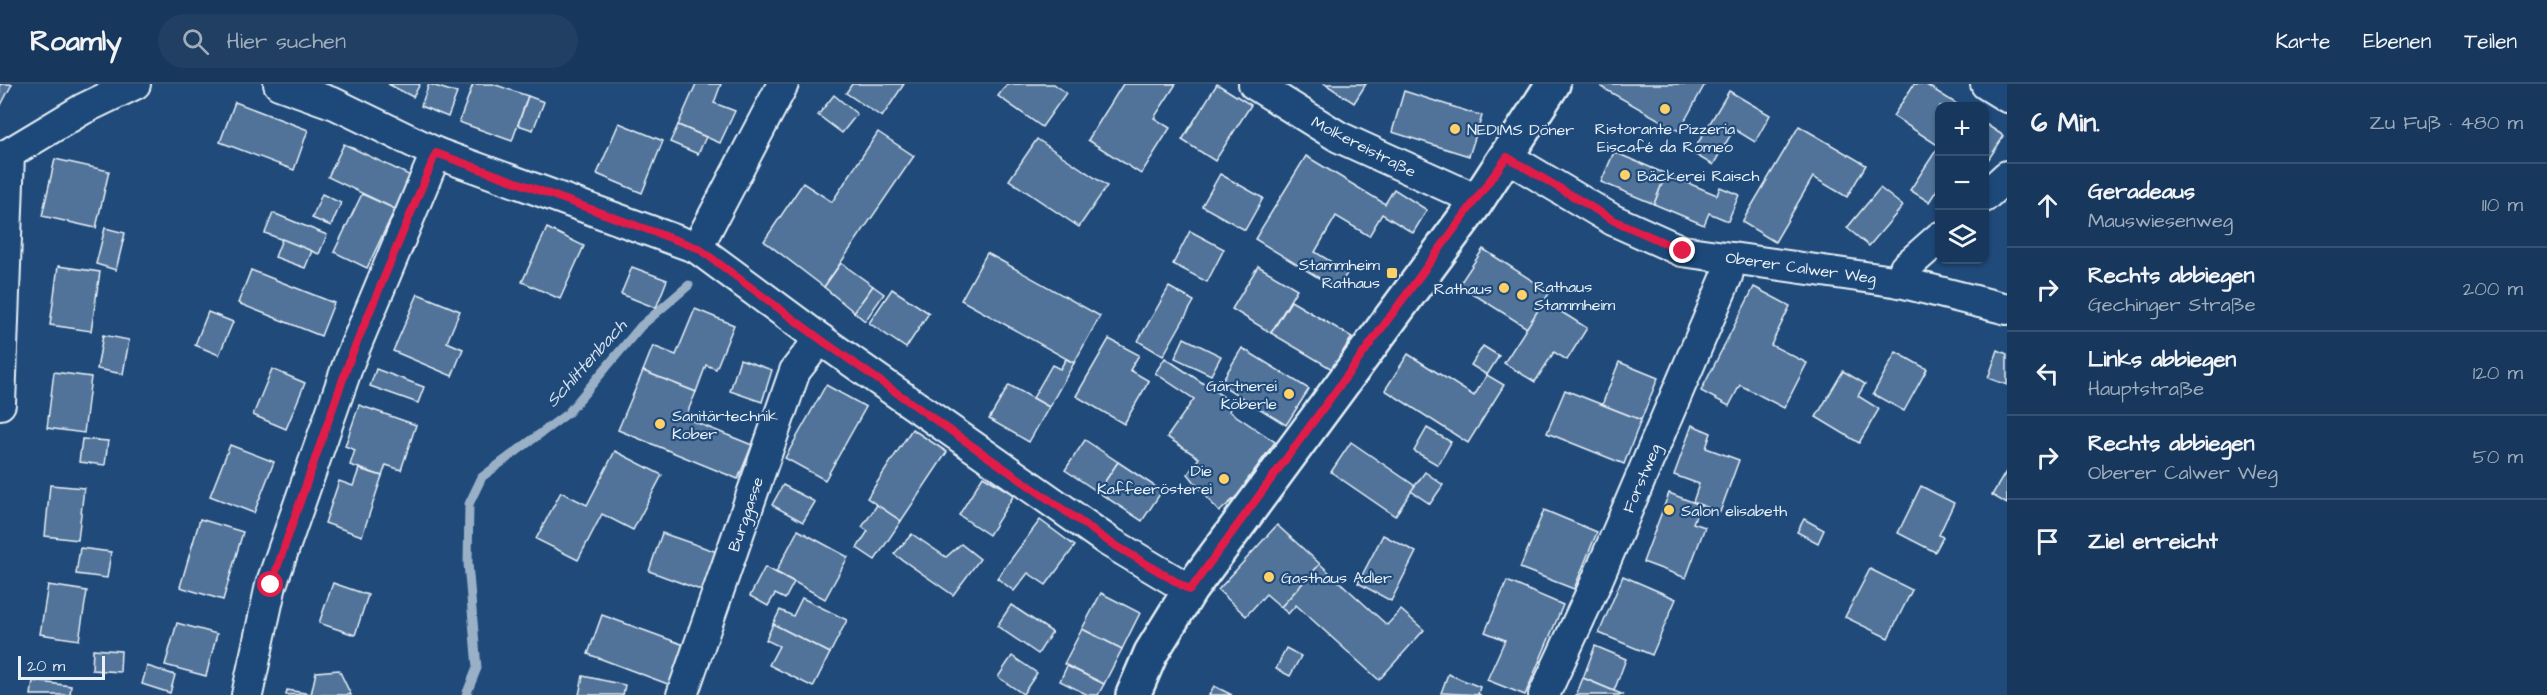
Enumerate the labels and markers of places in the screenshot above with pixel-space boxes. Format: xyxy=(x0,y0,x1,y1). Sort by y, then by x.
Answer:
marker: Ristorante Pizzeria Eiscafé da Romeo xyxy=(1658,102,1672,116)
place label: Ristorante Pizzeria Eiscafé da Romeo xyxy=(1595,118,1735,158)
place label: NEDIMS Döner xyxy=(1467,119,1574,141)
marker: NEDIMS Döner xyxy=(1448,122,1462,136)
place label: Bäckerei Raisch xyxy=(1637,165,1760,187)
marker: Bäckerei Raisch xyxy=(1618,168,1632,182)
place label: Stammheim Rathaus xyxy=(1299,254,1381,294)
marker: Stammheim Rathaus xyxy=(1385,266,1399,280)
place label: Rathaus Stammheim xyxy=(1534,276,1616,316)
place label: Rathaus xyxy=(1434,278,1492,300)
marker: Rathaus xyxy=(1497,281,1511,295)
marker: Rathaus Stammheim xyxy=(1515,288,1529,302)
place label: Gärtnerei Köberle xyxy=(1206,375,1278,415)
marker: Gärtnerei Köberle xyxy=(1282,387,1296,401)
place label: Sanitärtechnik Kober xyxy=(672,405,778,445)
marker: Sanitärtechnik Kober xyxy=(653,417,667,431)
place label: Die Kaffeerösterei xyxy=(1097,460,1213,500)
marker: Die Kaffeerösterei xyxy=(1217,472,1231,486)
place label: Salon elisabeth xyxy=(1681,500,1787,522)
marker: Salon elisabeth xyxy=(1662,503,1676,517)
place label: Gasthaus Adler xyxy=(1281,567,1392,589)
marker: Gasthaus Adler xyxy=(1262,570,1276,584)

